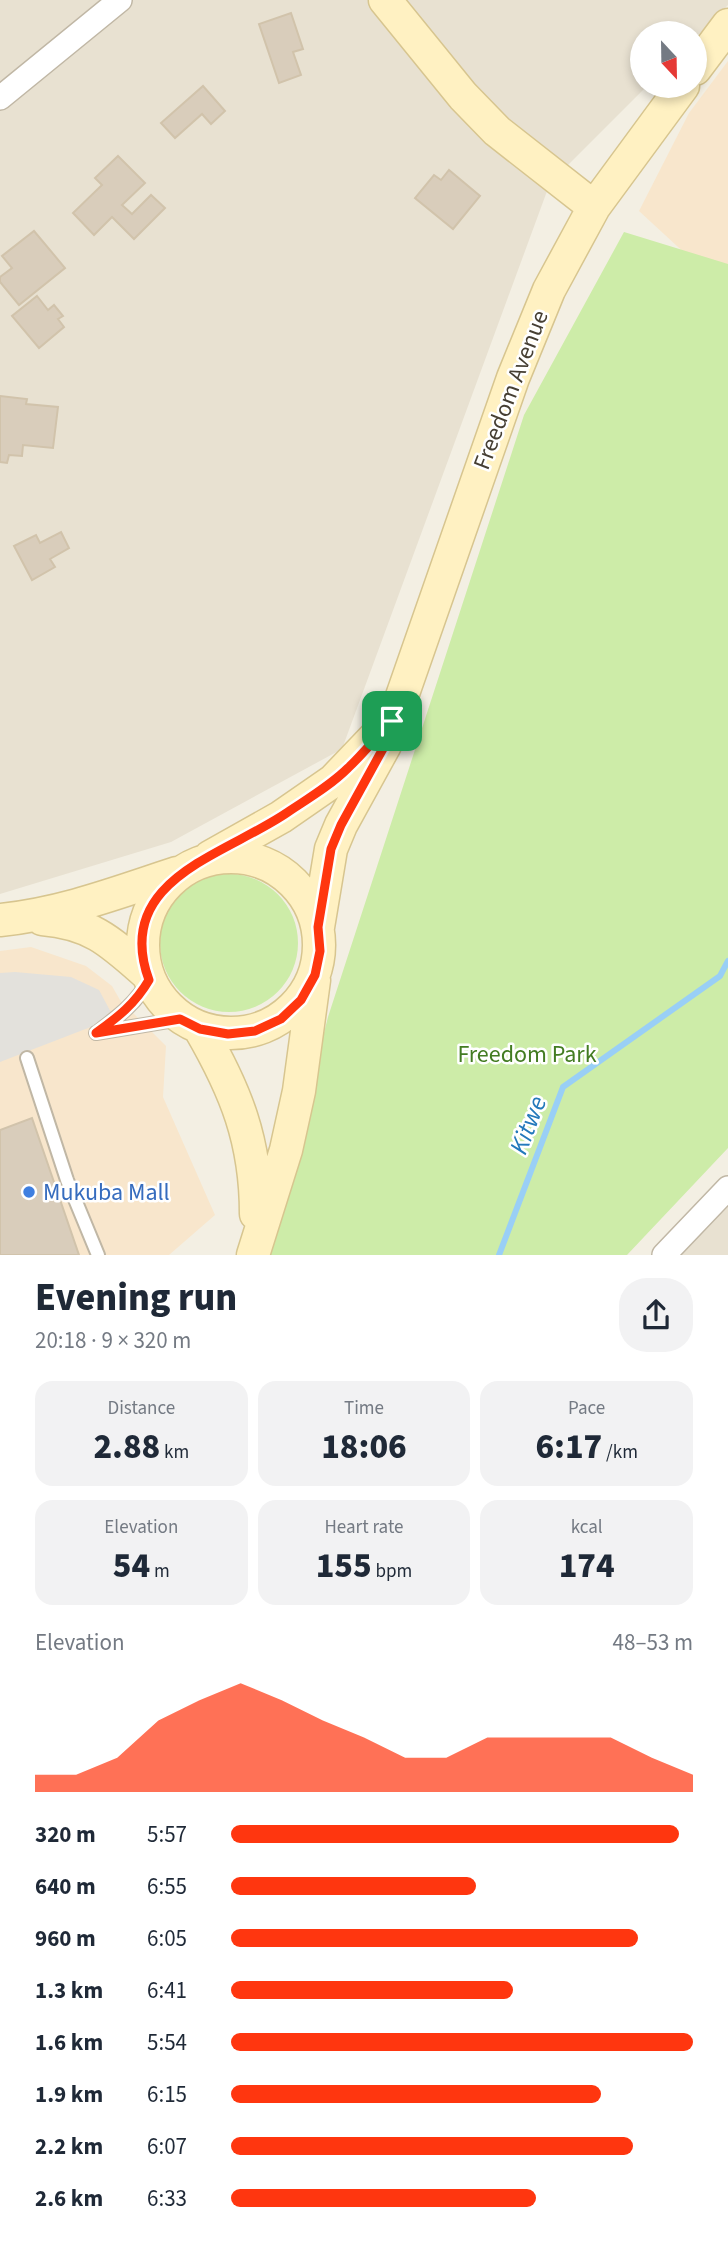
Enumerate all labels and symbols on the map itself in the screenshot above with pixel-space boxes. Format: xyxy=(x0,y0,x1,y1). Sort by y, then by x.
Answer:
north arrow xyxy=(630,21,707,98)
street label: Freedom Avenue xyxy=(465,305,557,475)
pin xyxy=(362,691,422,751)
park label: Freedom Park xyxy=(457,1037,597,1072)
water label: Kitwe xyxy=(500,1090,556,1160)
place label: Mukuba Mall xyxy=(43,1175,170,1210)
marker: Mukuba Mall xyxy=(21,1184,37,1200)

